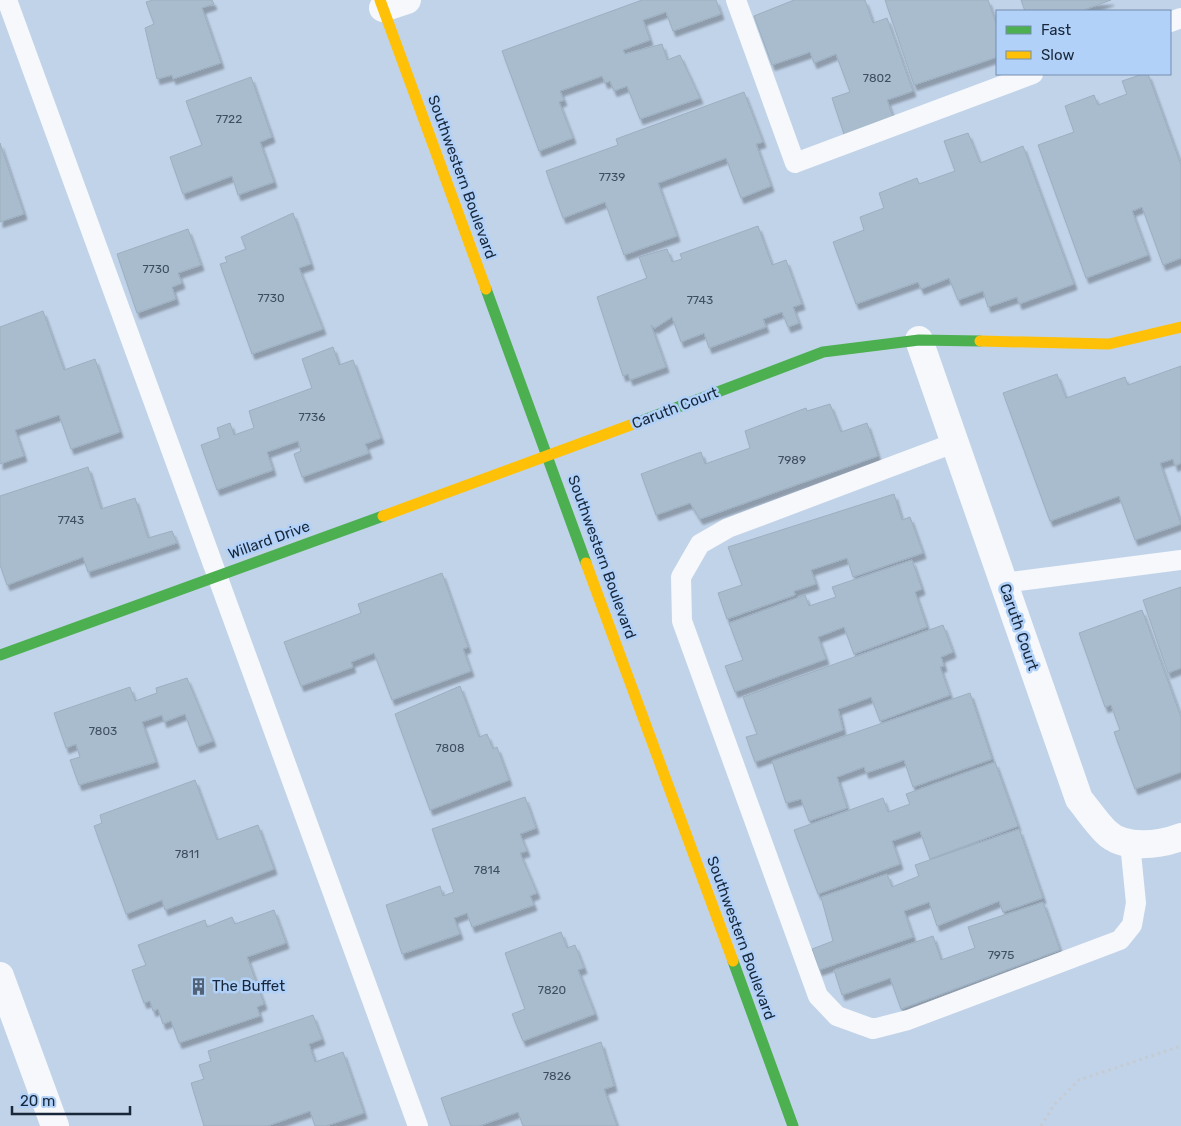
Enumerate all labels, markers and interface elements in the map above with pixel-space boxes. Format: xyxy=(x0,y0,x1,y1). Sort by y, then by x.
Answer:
legend xyxy=(996,10,1171,75)
text: Fast xyxy=(1041,21,1071,39)
text: Slow xyxy=(1041,46,1074,64)
house number: 7802 xyxy=(863,71,891,85)
street label: Southwestern Boulevard xyxy=(424,93,500,261)
house number: 7722 xyxy=(216,112,242,126)
house number: 7739 xyxy=(599,170,625,184)
house number: 7730 xyxy=(142,262,170,276)
house number: 7730 xyxy=(257,291,285,305)
house number: 7743 xyxy=(687,293,713,307)
street label: Caruth Court xyxy=(629,383,721,433)
house number: 7736 xyxy=(299,410,325,424)
house number: 7989 xyxy=(778,453,806,467)
street label: Southwestern Boulevard xyxy=(564,473,640,641)
house number: 7743 xyxy=(58,513,84,527)
street label: Willard Drive xyxy=(226,517,312,563)
street label: Caruth Court xyxy=(996,581,1042,673)
house number: 7803 xyxy=(89,724,117,738)
house number: 7808 xyxy=(435,741,465,755)
house number: 7811 xyxy=(175,847,199,861)
street label: Southwestern Boulevard xyxy=(703,854,779,1022)
house number: 7814 xyxy=(474,863,501,877)
house number: 7975 xyxy=(988,948,1014,962)
building icon: The Buffet xyxy=(188,976,208,996)
place label: The Buffet xyxy=(212,977,285,995)
house number: 7820 xyxy=(538,983,566,997)
house number: 7826 xyxy=(543,1069,571,1083)
scale bar xyxy=(12,1084,130,1116)
text: 20 m xyxy=(20,1092,55,1110)

